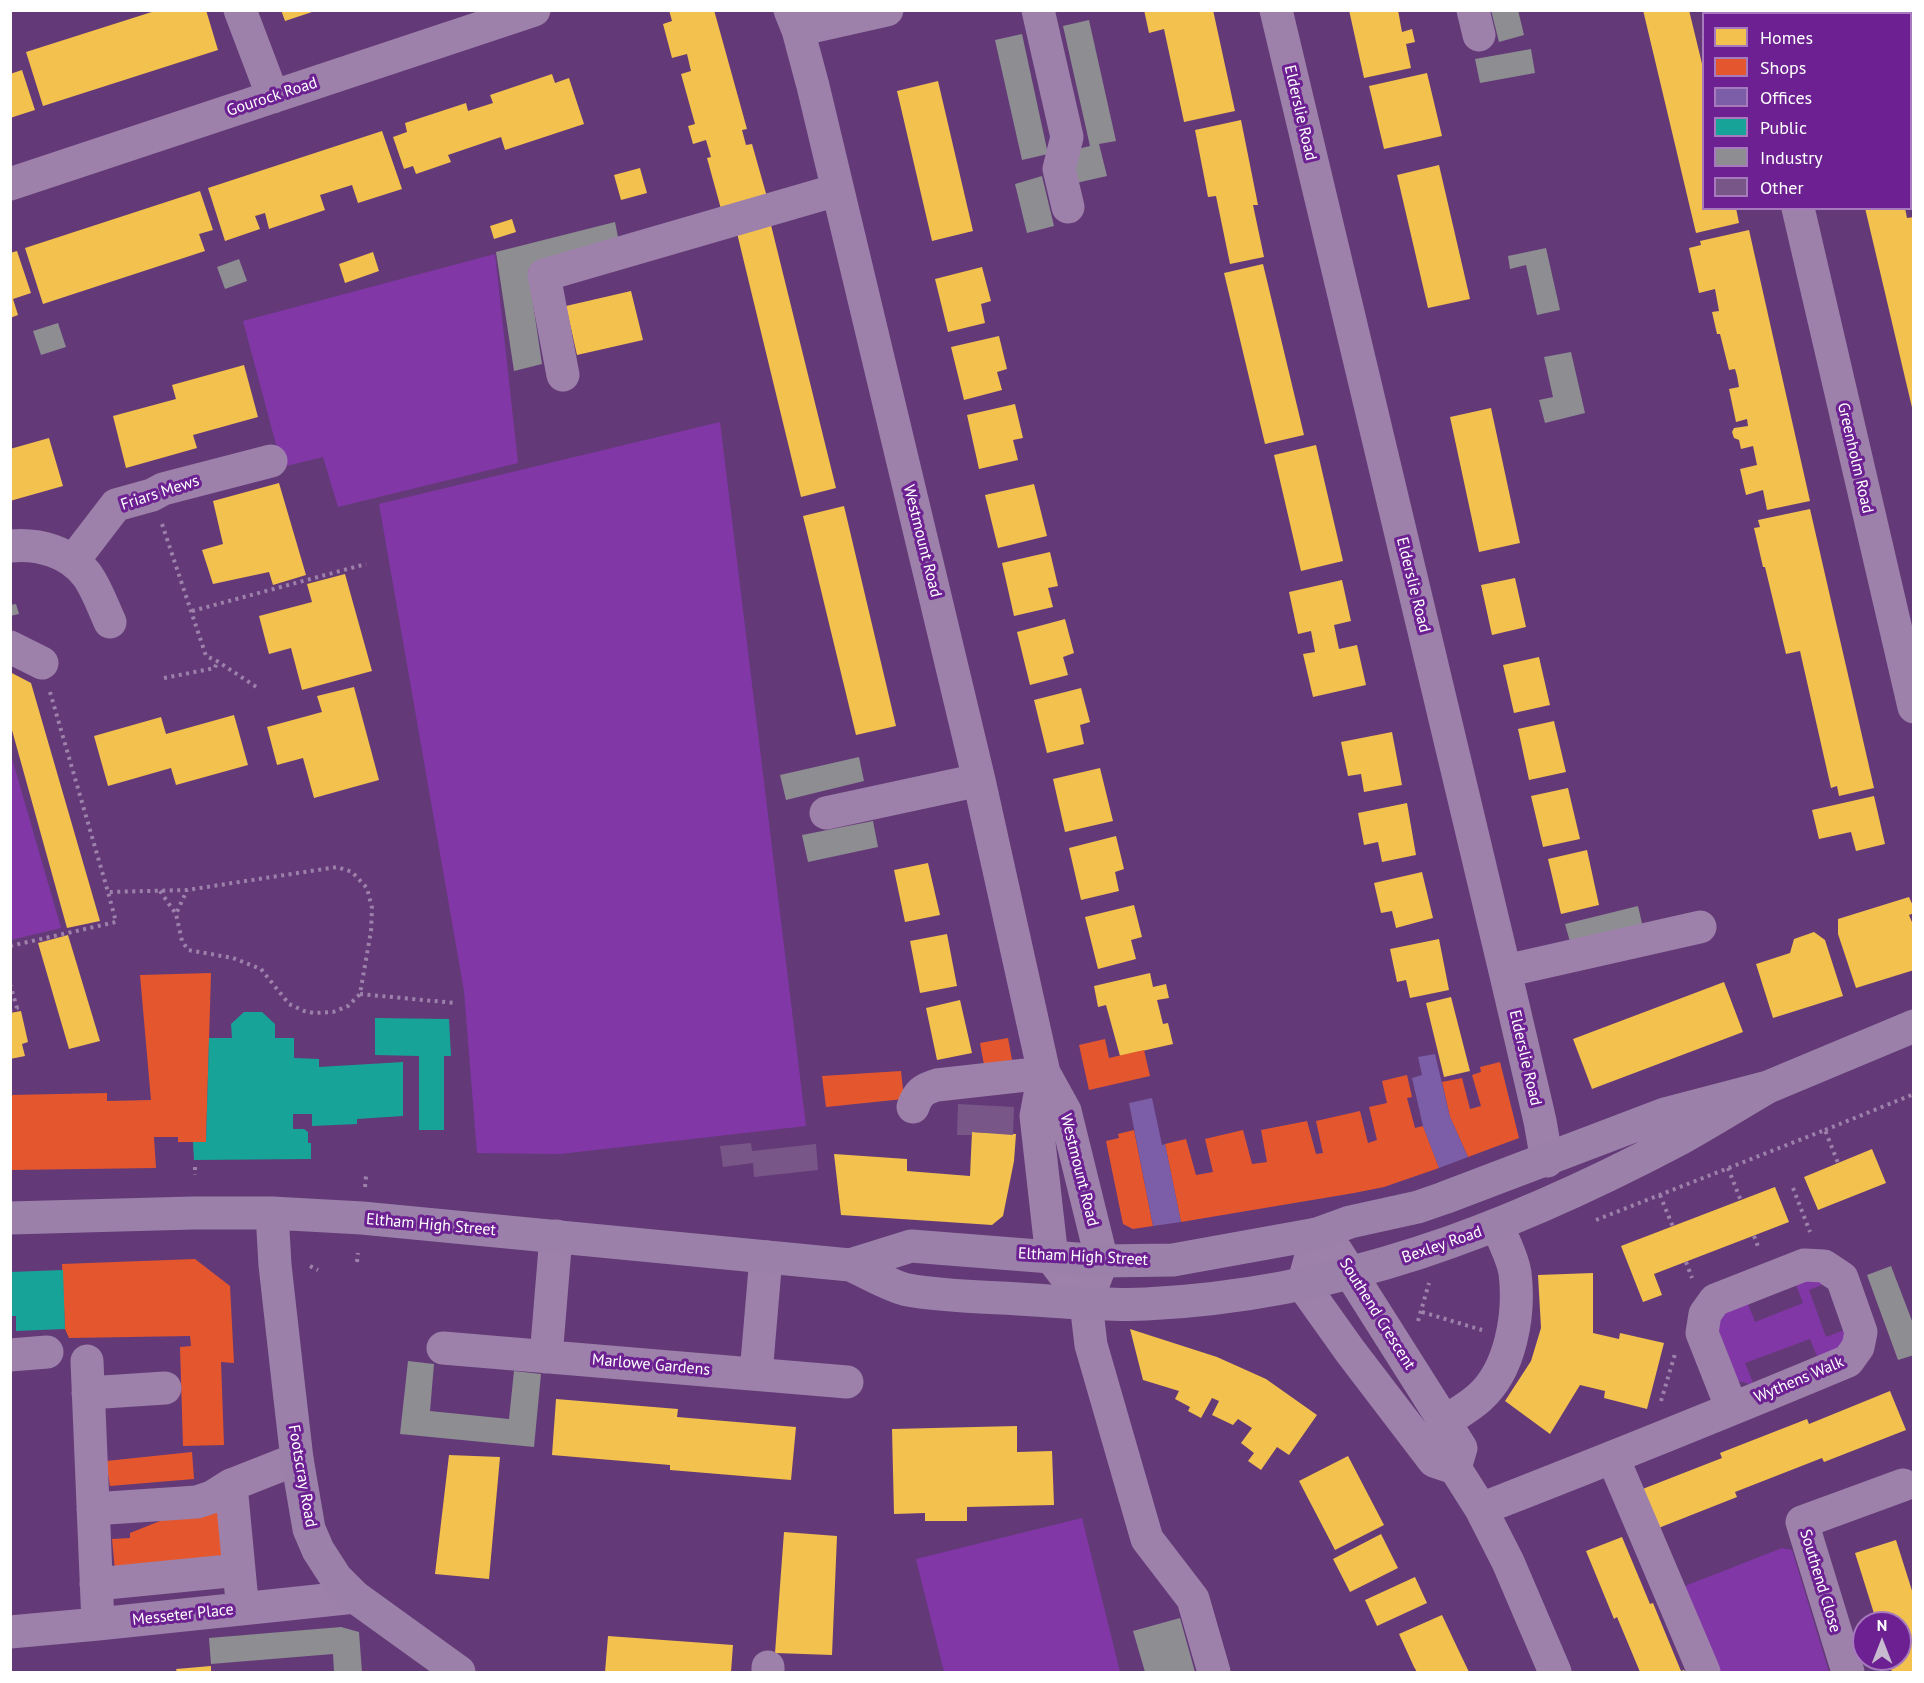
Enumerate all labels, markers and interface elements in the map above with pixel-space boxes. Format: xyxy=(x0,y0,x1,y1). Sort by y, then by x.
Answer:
legend xyxy=(1702,12,1912,210)
text: Homes xyxy=(1760,26,1813,49)
text: Shops xyxy=(1760,56,1806,79)
street label: Elderslie Road xyxy=(1280,63,1320,163)
street label: Gourock Road xyxy=(224,73,320,121)
text: Offices xyxy=(1760,86,1812,109)
text: Public xyxy=(1760,116,1807,139)
text: Industry xyxy=(1760,146,1823,169)
text: Other xyxy=(1760,176,1804,199)
street label: Greenholm Road xyxy=(1833,401,1877,515)
street label: Friars Mews xyxy=(118,471,202,515)
street label: Westmount Road xyxy=(899,483,945,599)
street label: Elderslie Road xyxy=(1392,535,1434,635)
street label: Elderslie Road xyxy=(1505,1008,1545,1108)
street label: Westmount Road xyxy=(1056,1112,1102,1228)
street label: Eltham High Street xyxy=(365,1210,497,1240)
street label: Bexley Road xyxy=(1399,1222,1485,1268)
street label: Eltham High Street xyxy=(1018,1244,1148,1270)
street label: Southend Crescent xyxy=(1335,1255,1419,1373)
street label: Marlowe Gardens xyxy=(591,1350,711,1380)
street label: Wythens Walk xyxy=(1751,1353,1847,1407)
street label: Footscray Road xyxy=(284,1423,320,1529)
street label: Southend Close xyxy=(1795,1527,1845,1635)
street label: Messeter Place xyxy=(131,1600,235,1630)
north arrow xyxy=(1852,1611,1912,1671)
text: N xyxy=(1877,1615,1887,1635)

